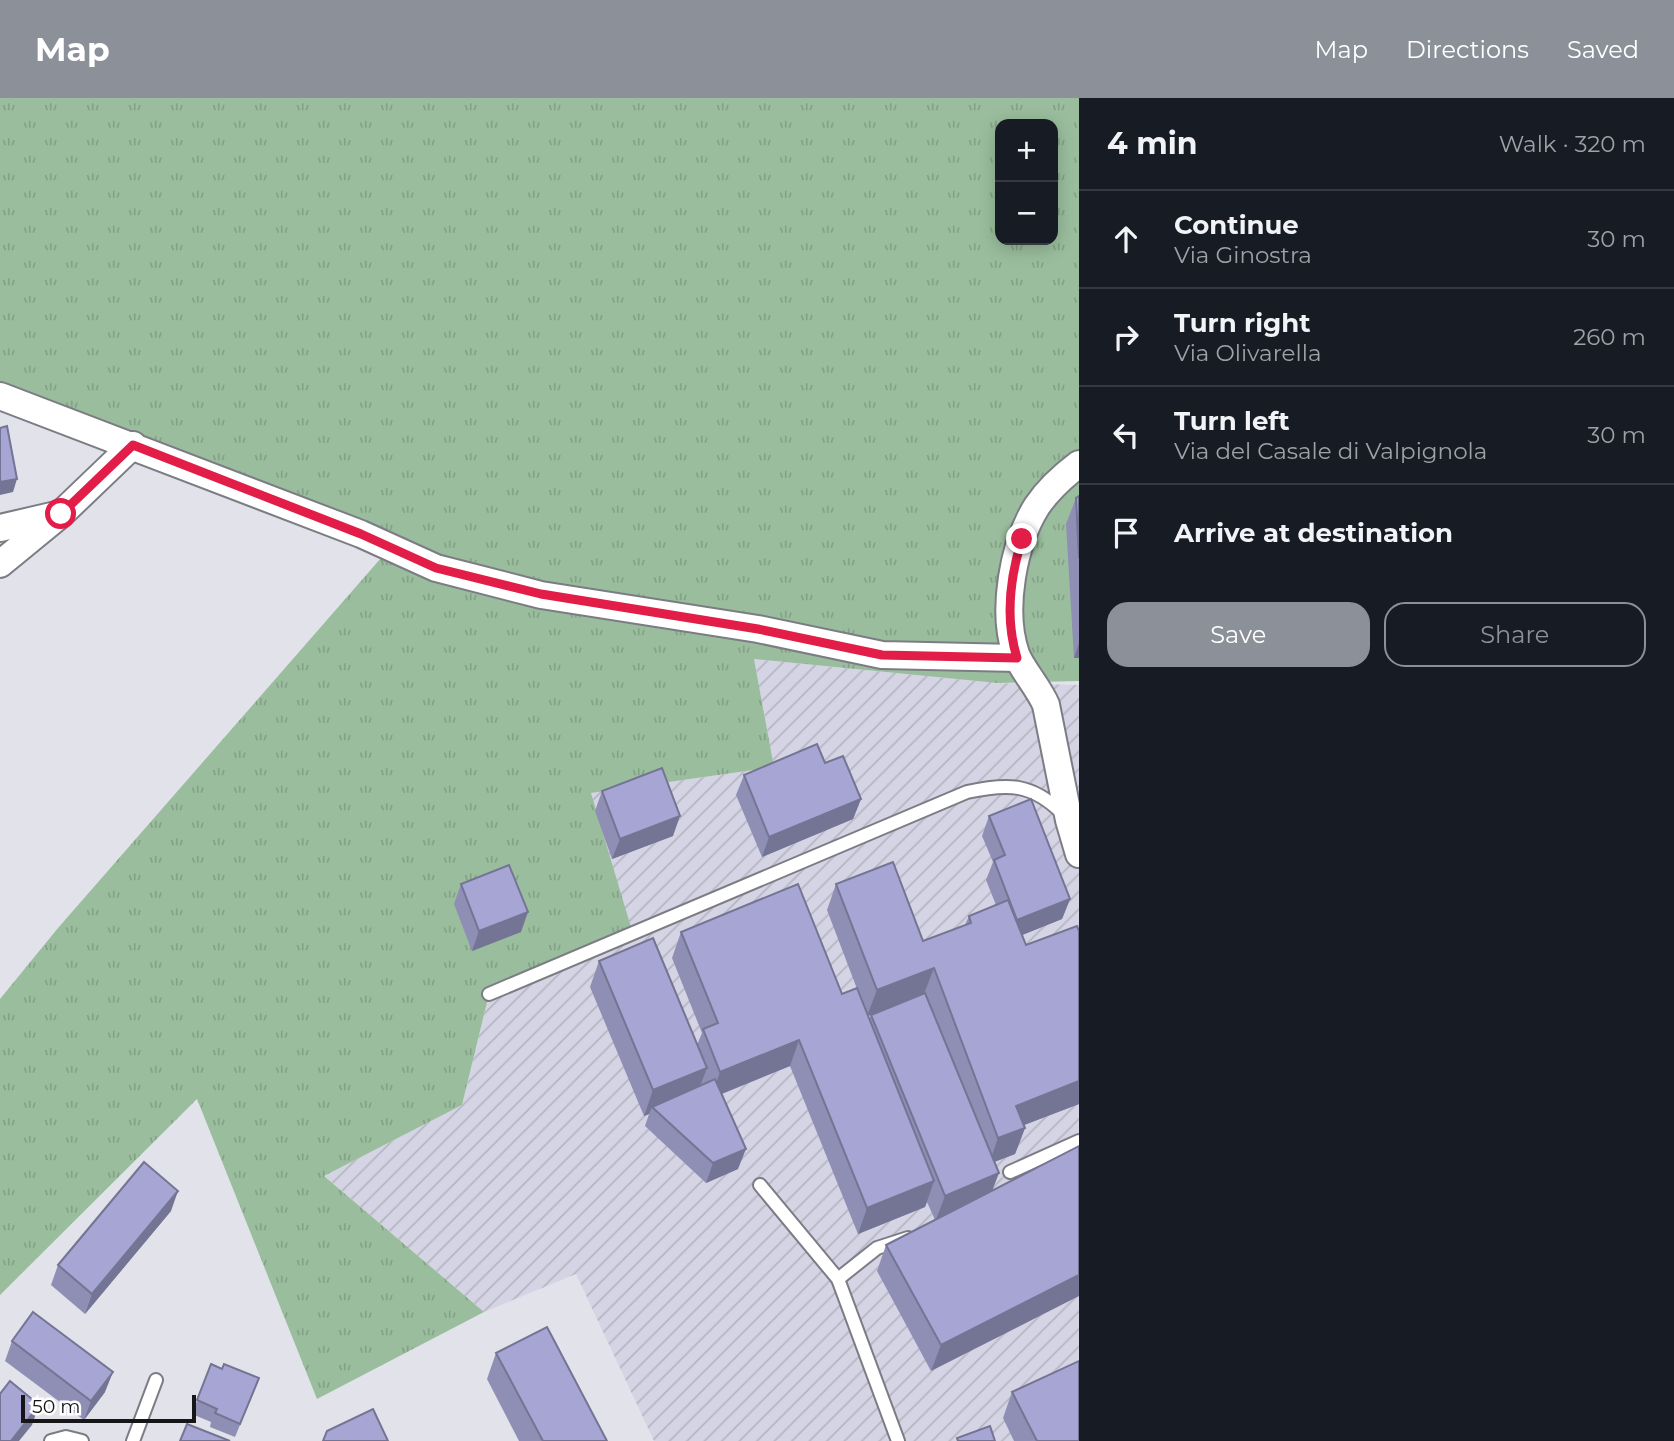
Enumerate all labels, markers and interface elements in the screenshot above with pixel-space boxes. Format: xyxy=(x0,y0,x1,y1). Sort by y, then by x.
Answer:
text: Map xyxy=(35,29,110,69)
text: Map xyxy=(1315,35,1368,64)
text: Directions xyxy=(1406,35,1529,64)
text: Saved xyxy=(1567,35,1639,64)
map controls xyxy=(995,119,1058,245)
button: + xyxy=(995,119,1058,182)
text: 4 min xyxy=(1107,125,1197,162)
text: Walk · 320 m xyxy=(1499,130,1646,158)
button: − xyxy=(995,182,1058,245)
text: Continue xyxy=(1174,209,1299,241)
icon: ahead xyxy=(1107,220,1145,258)
text: 30 m xyxy=(1587,225,1646,253)
text: Via Ginostra xyxy=(1174,241,1312,269)
text: Turn right xyxy=(1174,307,1310,339)
icon: right xyxy=(1107,318,1145,356)
text: 260 m xyxy=(1573,323,1646,351)
text: Via Olivarella xyxy=(1174,339,1321,367)
text: Turn left xyxy=(1174,405,1290,437)
icon: left xyxy=(1107,416,1145,454)
text: 30 m xyxy=(1587,421,1646,449)
text: Via del Casale di Valpignola xyxy=(1174,437,1487,465)
route start xyxy=(45,498,76,529)
icon: arrive xyxy=(1107,514,1145,552)
text: Arrive at destination xyxy=(1174,517,1453,549)
route end xyxy=(1006,523,1037,554)
button: Save xyxy=(1107,602,1370,667)
button: Share xyxy=(1384,602,1646,667)
scale bar xyxy=(21,1392,196,1424)
text: 50 m xyxy=(32,1395,80,1418)

